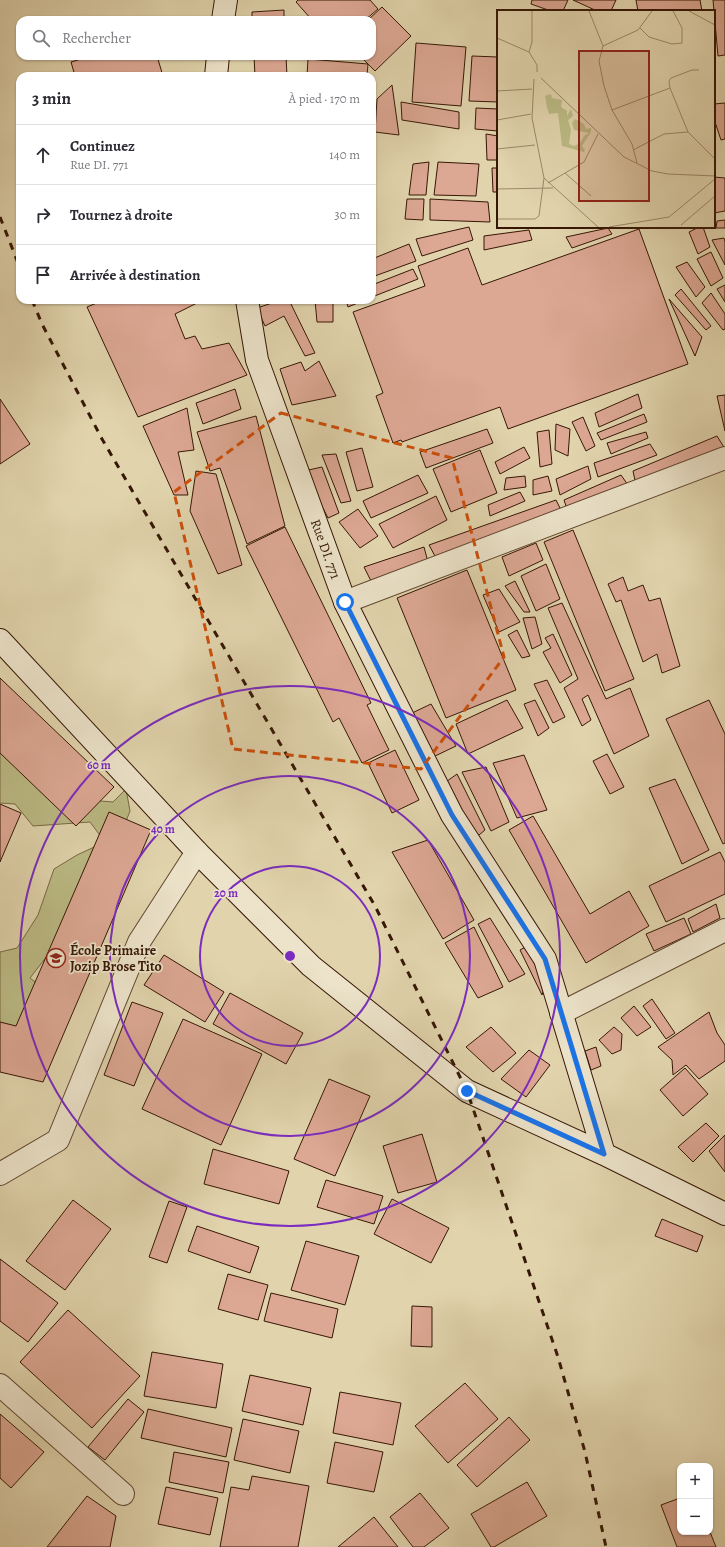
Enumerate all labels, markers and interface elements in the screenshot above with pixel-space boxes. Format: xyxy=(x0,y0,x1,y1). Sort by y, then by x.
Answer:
inset map xyxy=(497,10,715,228)
search box xyxy=(16,16,376,60)
icon: search xyxy=(30,27,52,49)
text: Rechercher xyxy=(62,28,131,48)
text: 3 min xyxy=(32,87,71,110)
text: À pied · 170 m xyxy=(289,90,360,107)
text: Continuez xyxy=(70,136,135,156)
icon: ahead xyxy=(32,144,54,166)
text: 140 m xyxy=(329,146,360,163)
text: Rue DI. 771 xyxy=(70,156,128,173)
icon: right xyxy=(32,204,54,226)
text: Tournez à droite xyxy=(70,205,173,225)
text: 30 m xyxy=(334,206,360,223)
icon: arrive xyxy=(32,264,54,286)
text: Arrivée à destination xyxy=(70,265,201,285)
street label: Rue DI. 771 xyxy=(306,517,345,582)
route start xyxy=(336,593,354,611)
text: 60 m xyxy=(87,757,111,773)
text: 40 m xyxy=(151,821,175,837)
text: 20 m xyxy=(214,885,238,901)
place label: École Primaire Jozip Brose Tito xyxy=(70,941,162,976)
school or university icon: École Primaire Jozip Brose Tito xyxy=(45,947,67,969)
centre of rings xyxy=(283,949,297,963)
route end xyxy=(458,1082,476,1100)
map controls xyxy=(677,1463,713,1535)
button: + xyxy=(677,1463,713,1499)
button: − xyxy=(677,1499,713,1535)

